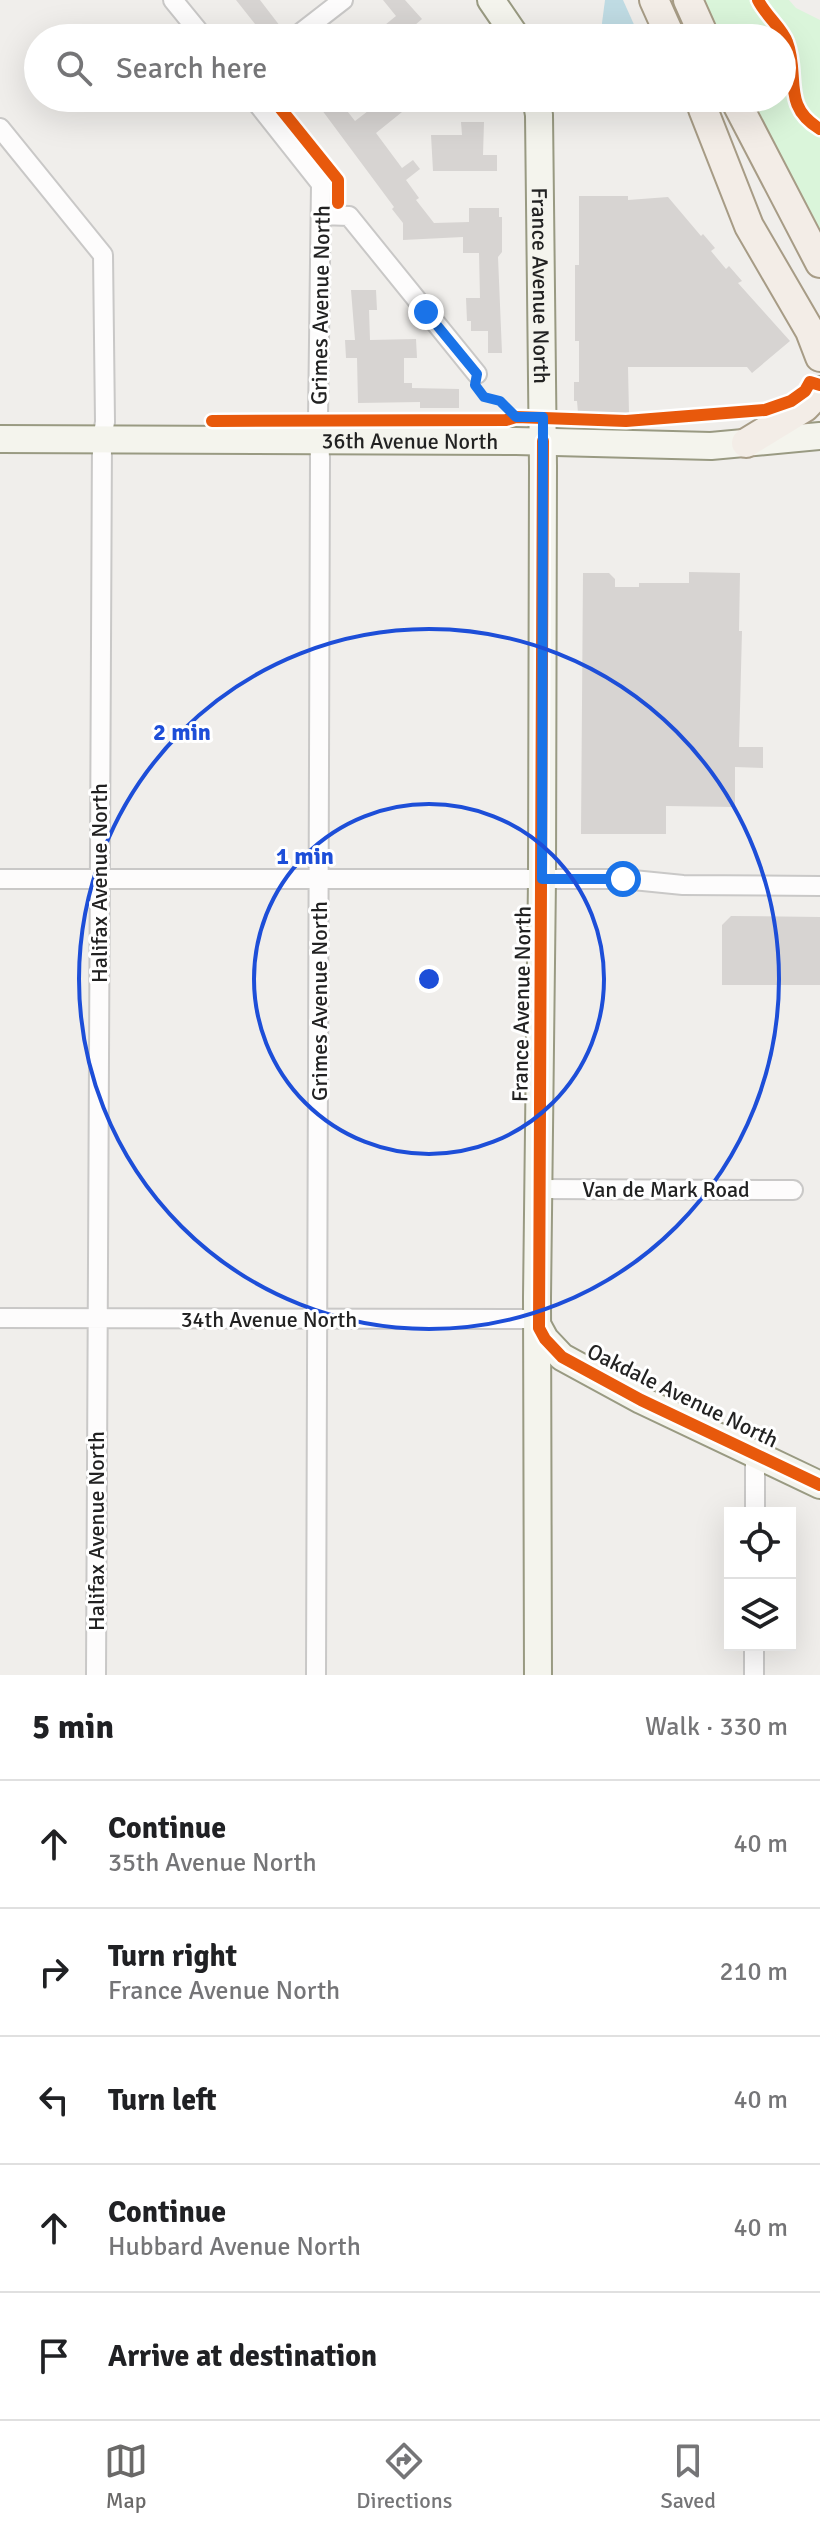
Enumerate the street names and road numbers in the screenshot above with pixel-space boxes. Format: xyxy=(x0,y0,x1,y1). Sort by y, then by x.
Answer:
street label: France Avenue North xyxy=(526,187,555,384)
street label: Grimes Avenue North xyxy=(305,205,336,405)
street label: 36th Avenue North xyxy=(322,427,498,455)
street label: Halifax Avenue North xyxy=(86,783,113,983)
street label: Grimes Avenue North xyxy=(306,901,333,1101)
street label: France Avenue North xyxy=(506,906,537,1102)
street label: Van de Mark Road xyxy=(582,1176,750,1203)
street label: 34th Avenue North xyxy=(181,1306,357,1333)
street label: Oakdale Avenue North xyxy=(583,1337,783,1453)
street label: Halifax Avenue North xyxy=(83,1431,110,1631)

